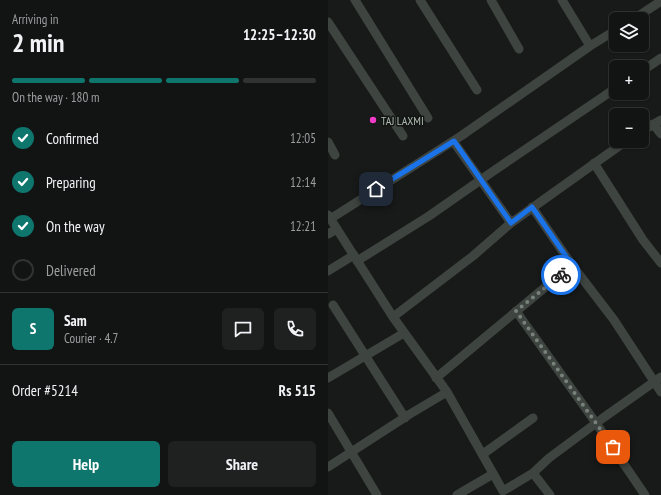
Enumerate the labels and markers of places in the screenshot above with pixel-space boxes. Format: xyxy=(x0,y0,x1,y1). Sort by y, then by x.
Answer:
place label: TAJ LAXMI xyxy=(381,113,424,128)
marker: TAJ LAXMI xyxy=(368,115,378,125)
pin xyxy=(359,172,393,206)
pin xyxy=(596,430,630,464)

